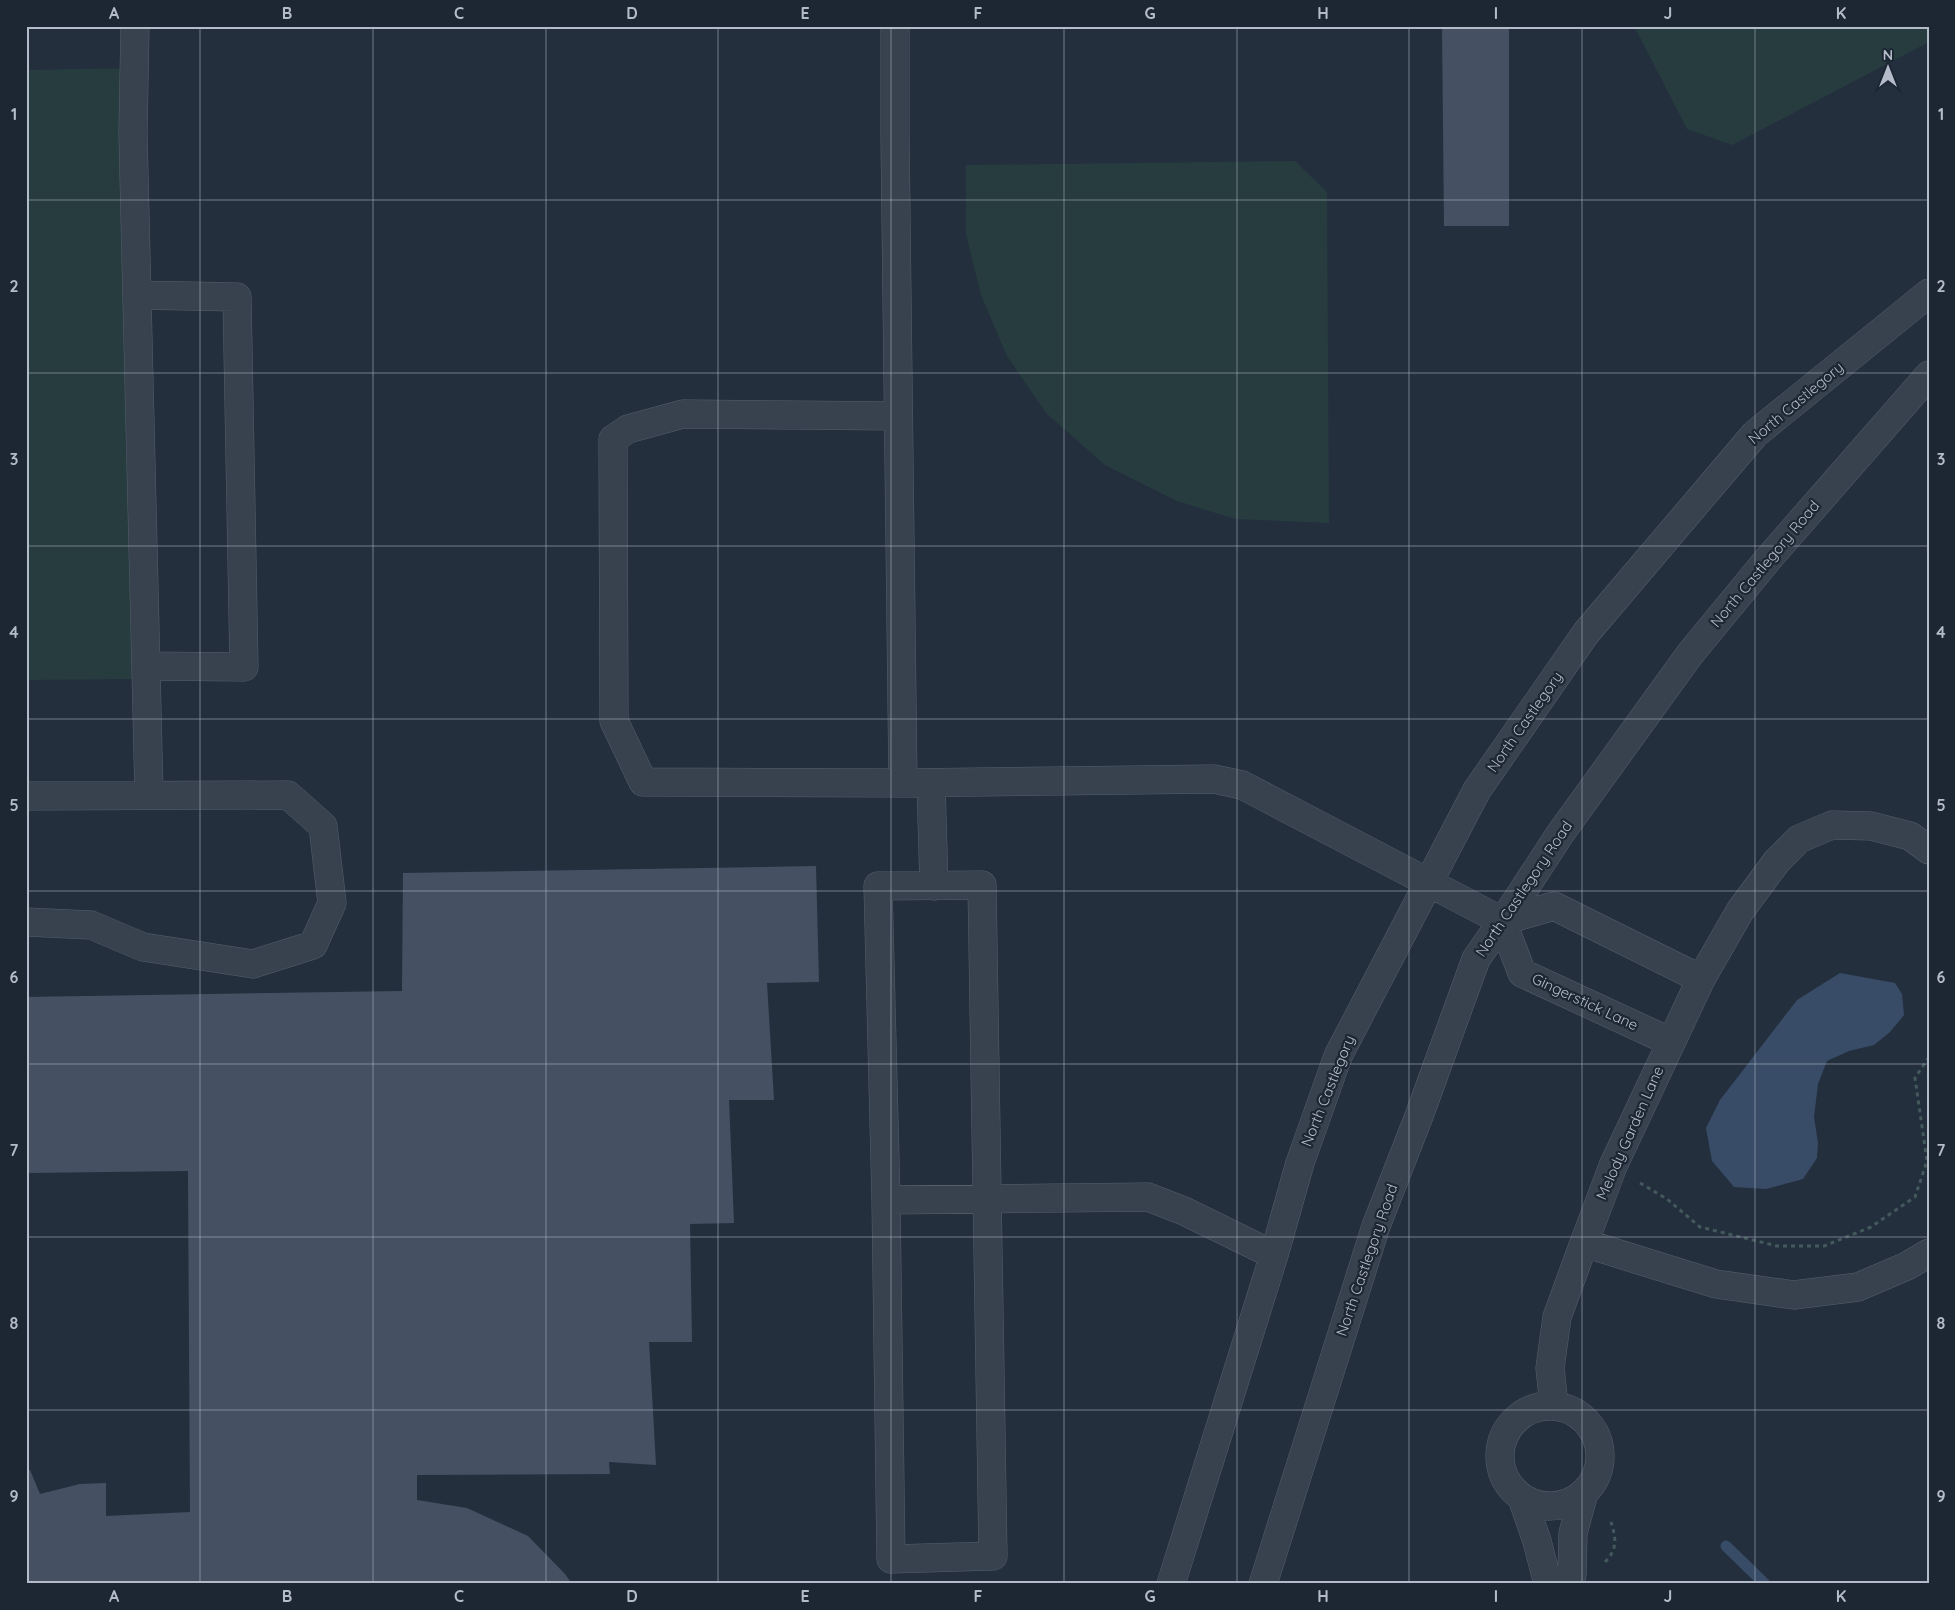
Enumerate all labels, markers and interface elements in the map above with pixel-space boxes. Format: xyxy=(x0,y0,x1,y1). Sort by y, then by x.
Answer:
text: A xyxy=(109,3,120,23)
text: B xyxy=(282,3,292,23)
text: C xyxy=(454,3,464,23)
text: D xyxy=(626,3,638,23)
text: E xyxy=(800,3,810,23)
text: F xyxy=(974,3,983,23)
text: G xyxy=(1144,3,1156,23)
text: H xyxy=(1317,3,1329,23)
text: I xyxy=(1494,3,1498,23)
text: J xyxy=(1664,3,1672,23)
text: K xyxy=(1836,3,1846,23)
north arrow xyxy=(1862,42,1912,92)
text: N xyxy=(1883,46,1893,64)
text: 1 xyxy=(11,104,17,124)
text: 1 xyxy=(1938,104,1944,124)
text: 2 xyxy=(9,276,19,296)
text: 2 xyxy=(1936,276,1946,296)
street label: North Castlegory xyxy=(1744,357,1847,448)
text: 3 xyxy=(10,449,18,469)
text: 3 xyxy=(1937,449,1945,469)
street label: North Castlegory Road xyxy=(1706,496,1823,631)
text: 4 xyxy=(9,622,19,642)
text: 4 xyxy=(1936,622,1946,642)
street label: North Castlegory xyxy=(1483,668,1566,776)
text: 5 xyxy=(9,795,19,815)
text: 5 xyxy=(1936,795,1946,815)
street label: North Castlegory Road xyxy=(1471,817,1576,960)
text: 6 xyxy=(10,967,19,987)
text: 6 xyxy=(1937,967,1946,987)
street label: Gingerstick Lane xyxy=(1529,969,1641,1034)
street label: North Castlegory xyxy=(1297,1032,1359,1149)
street label: Melody Garden Lane xyxy=(1591,1063,1668,1203)
text: 7 xyxy=(10,1140,19,1160)
text: 7 xyxy=(1937,1140,1946,1160)
street label: North Castlegory Road xyxy=(1332,1181,1402,1339)
text: 8 xyxy=(10,1313,19,1333)
text: 8 xyxy=(1937,1313,1946,1333)
text: 9 xyxy=(9,1486,19,1506)
text: 9 xyxy=(1936,1486,1946,1506)
text: A xyxy=(109,1586,120,1606)
text: B xyxy=(282,1586,292,1606)
text: C xyxy=(454,1586,464,1606)
text: D xyxy=(626,1586,638,1606)
text: E xyxy=(800,1586,810,1606)
text: F xyxy=(974,1586,983,1606)
text: G xyxy=(1144,1586,1156,1606)
text: H xyxy=(1317,1586,1329,1606)
text: I xyxy=(1494,1586,1498,1606)
text: J xyxy=(1664,1586,1672,1606)
text: K xyxy=(1836,1586,1846,1606)

